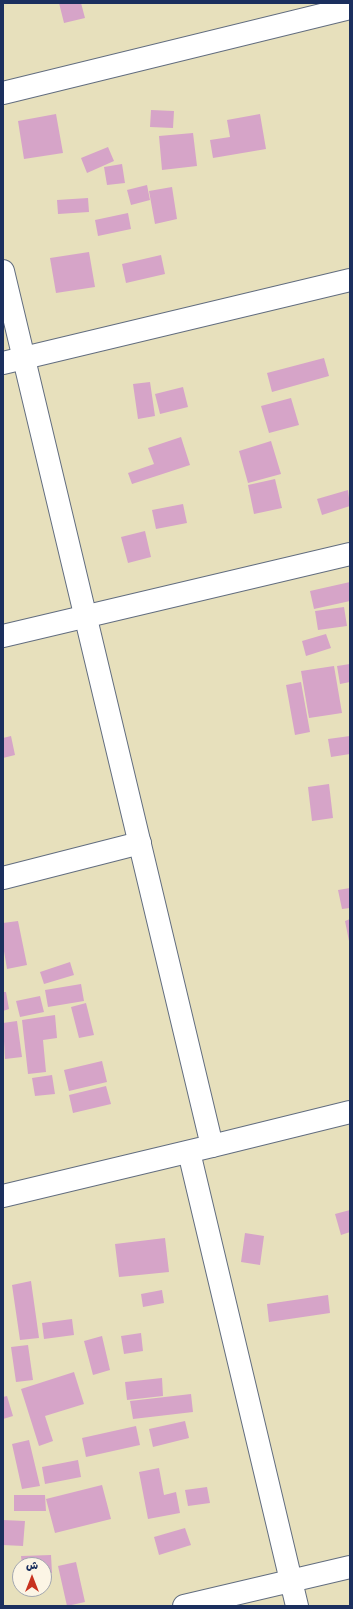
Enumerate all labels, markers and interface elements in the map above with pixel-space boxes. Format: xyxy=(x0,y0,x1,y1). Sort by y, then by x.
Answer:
north arrow xyxy=(12,1557,52,1597)
text: ش xyxy=(26,1559,38,1572)

